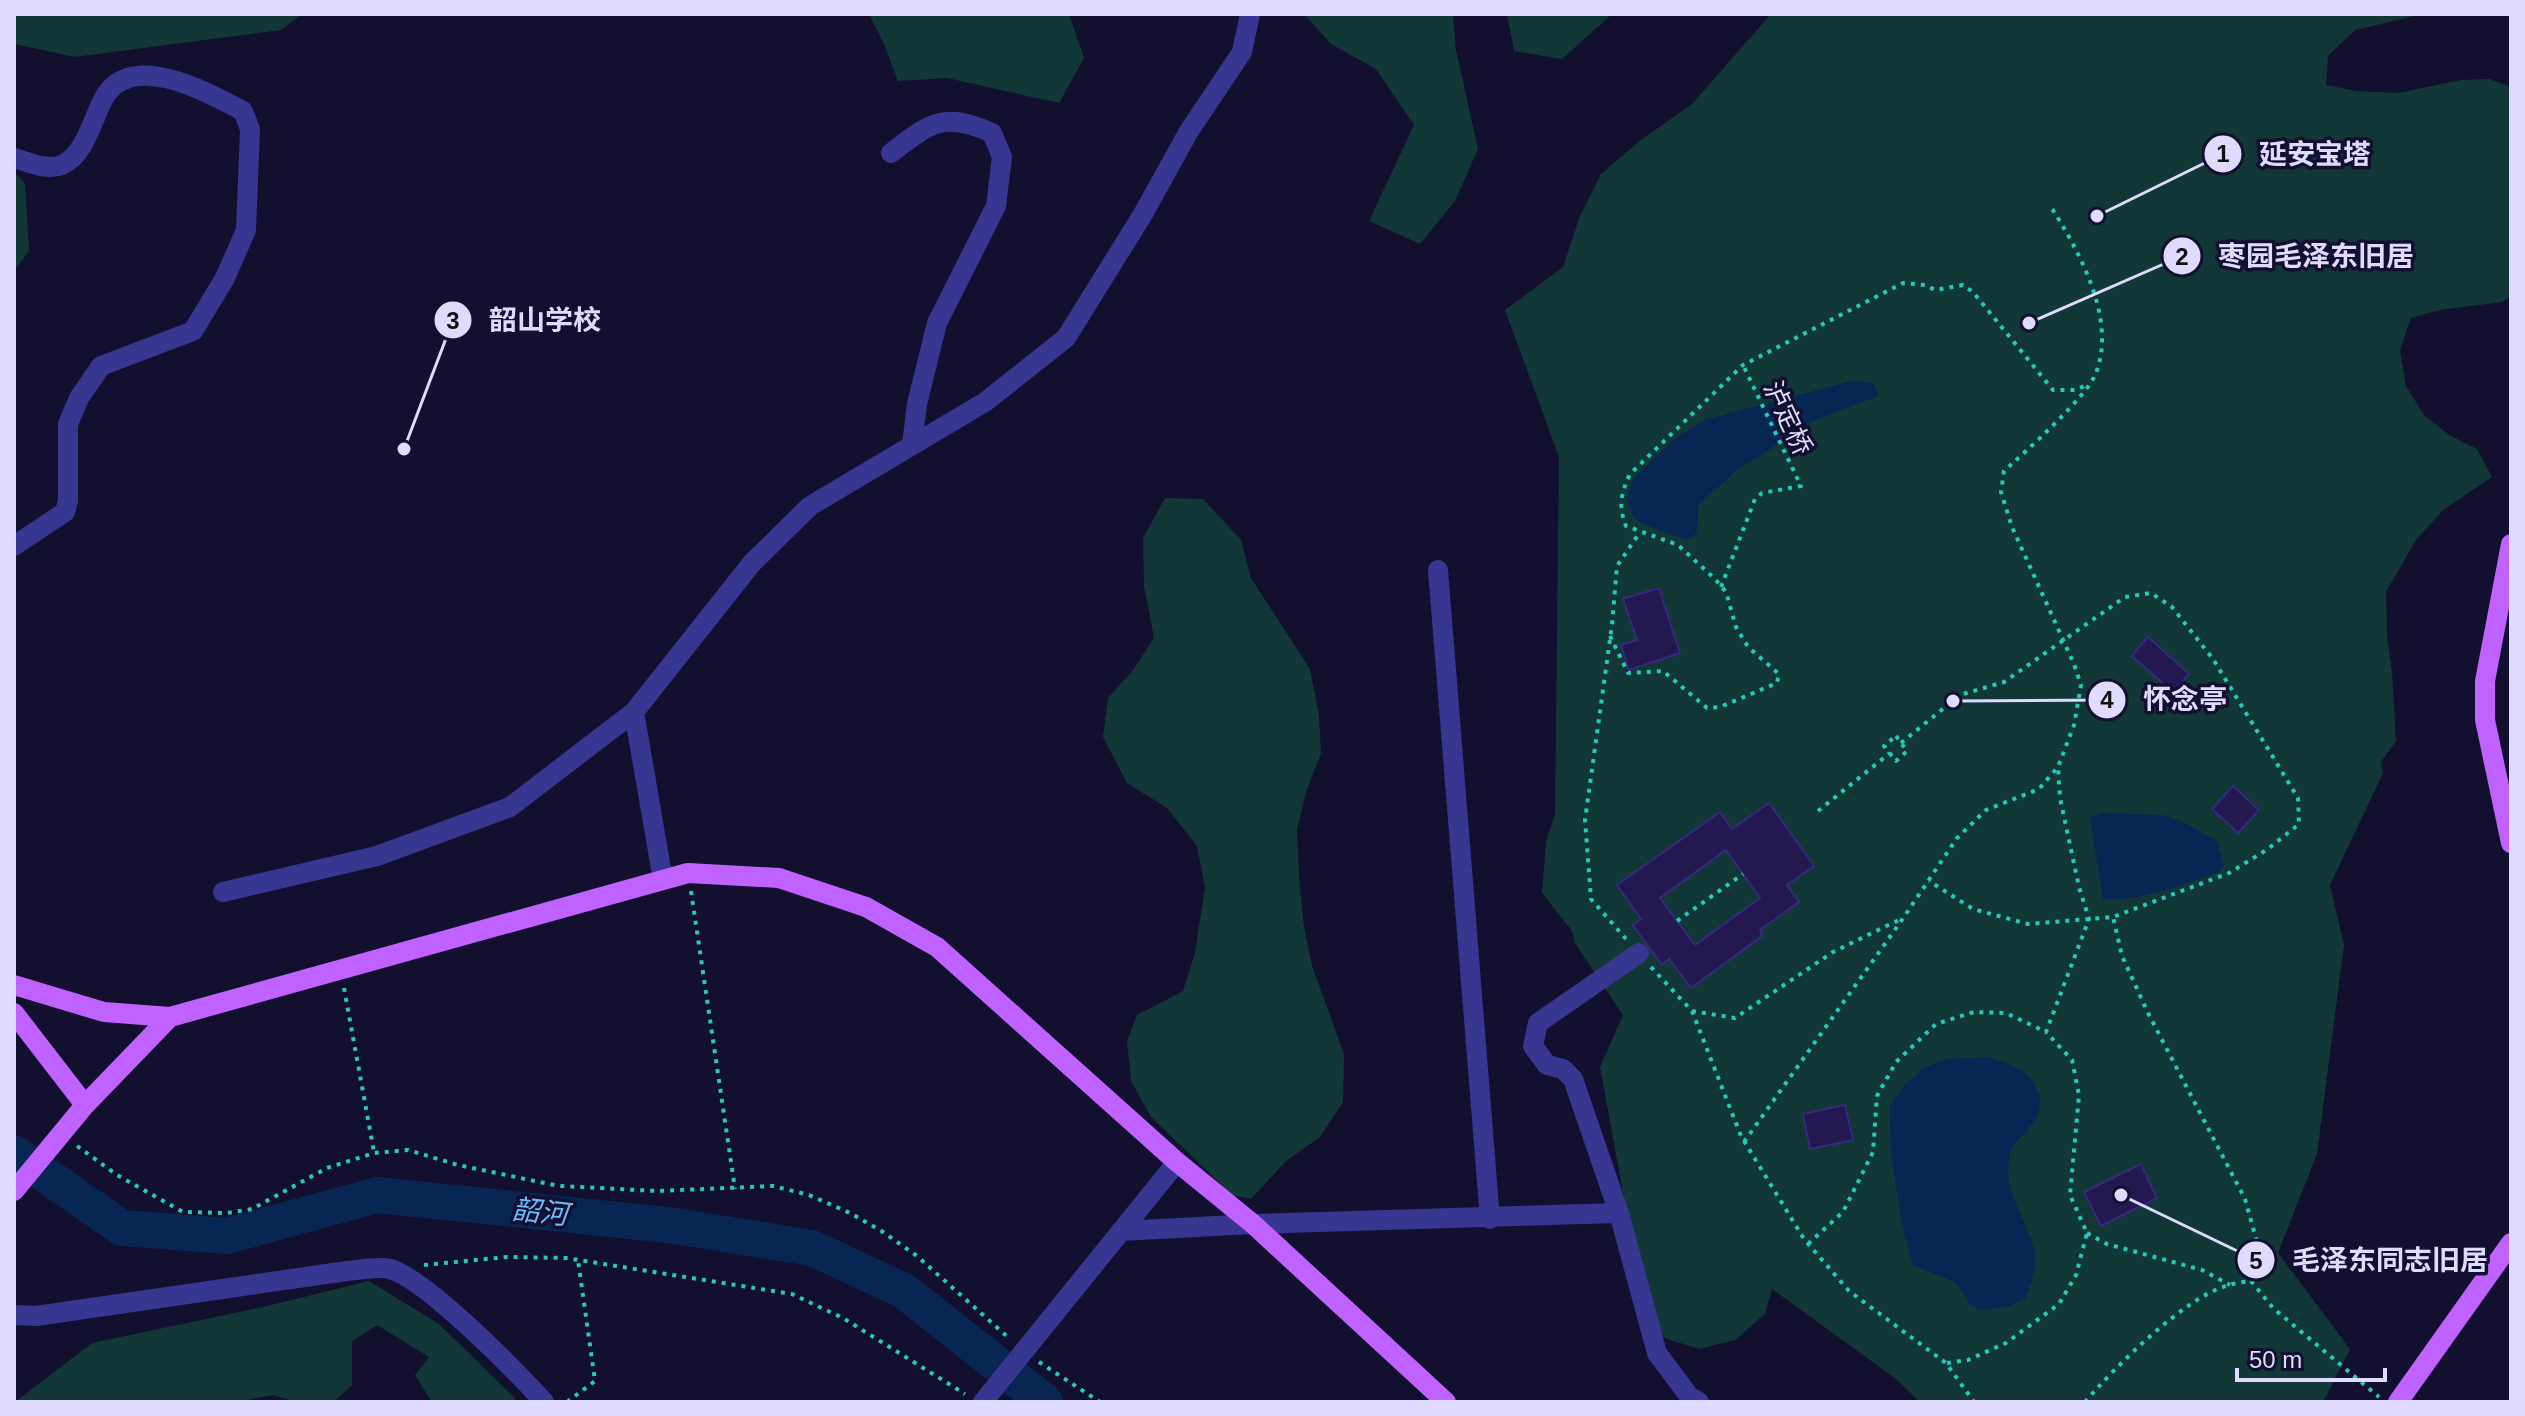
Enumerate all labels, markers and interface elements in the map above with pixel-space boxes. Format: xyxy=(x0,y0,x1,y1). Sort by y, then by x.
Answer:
callout: 延安宝塔 xyxy=(2203,128,2387,180)
text: 延安宝塔 xyxy=(2259,139,2371,170)
text: 1 xyxy=(2216,140,2230,167)
callout: 枣园毛泽东旧居 xyxy=(2162,230,2430,282)
text: 枣园毛泽东旧居 xyxy=(2218,241,2414,272)
text: 2 xyxy=(2175,243,2189,270)
callout: 韶山学校 xyxy=(433,294,617,346)
text: 韶山学校 xyxy=(489,305,601,336)
text: 3 xyxy=(446,307,460,334)
street label: 泸定桥 xyxy=(1758,376,1818,460)
callout: 怀念亭 xyxy=(2087,674,2243,726)
text: 怀念亭 xyxy=(2143,684,2227,715)
text: 4 xyxy=(2100,686,2114,713)
water label: 韶河 xyxy=(511,1194,574,1231)
callout: 毛泽东同志旧居 xyxy=(2236,1234,2504,1286)
text: 毛泽东同志旧居 xyxy=(2292,1245,2488,1276)
text: 5 xyxy=(2249,1247,2263,1274)
scale bar xyxy=(2237,1332,2385,1382)
text: 50 m xyxy=(2249,1346,2302,1373)

